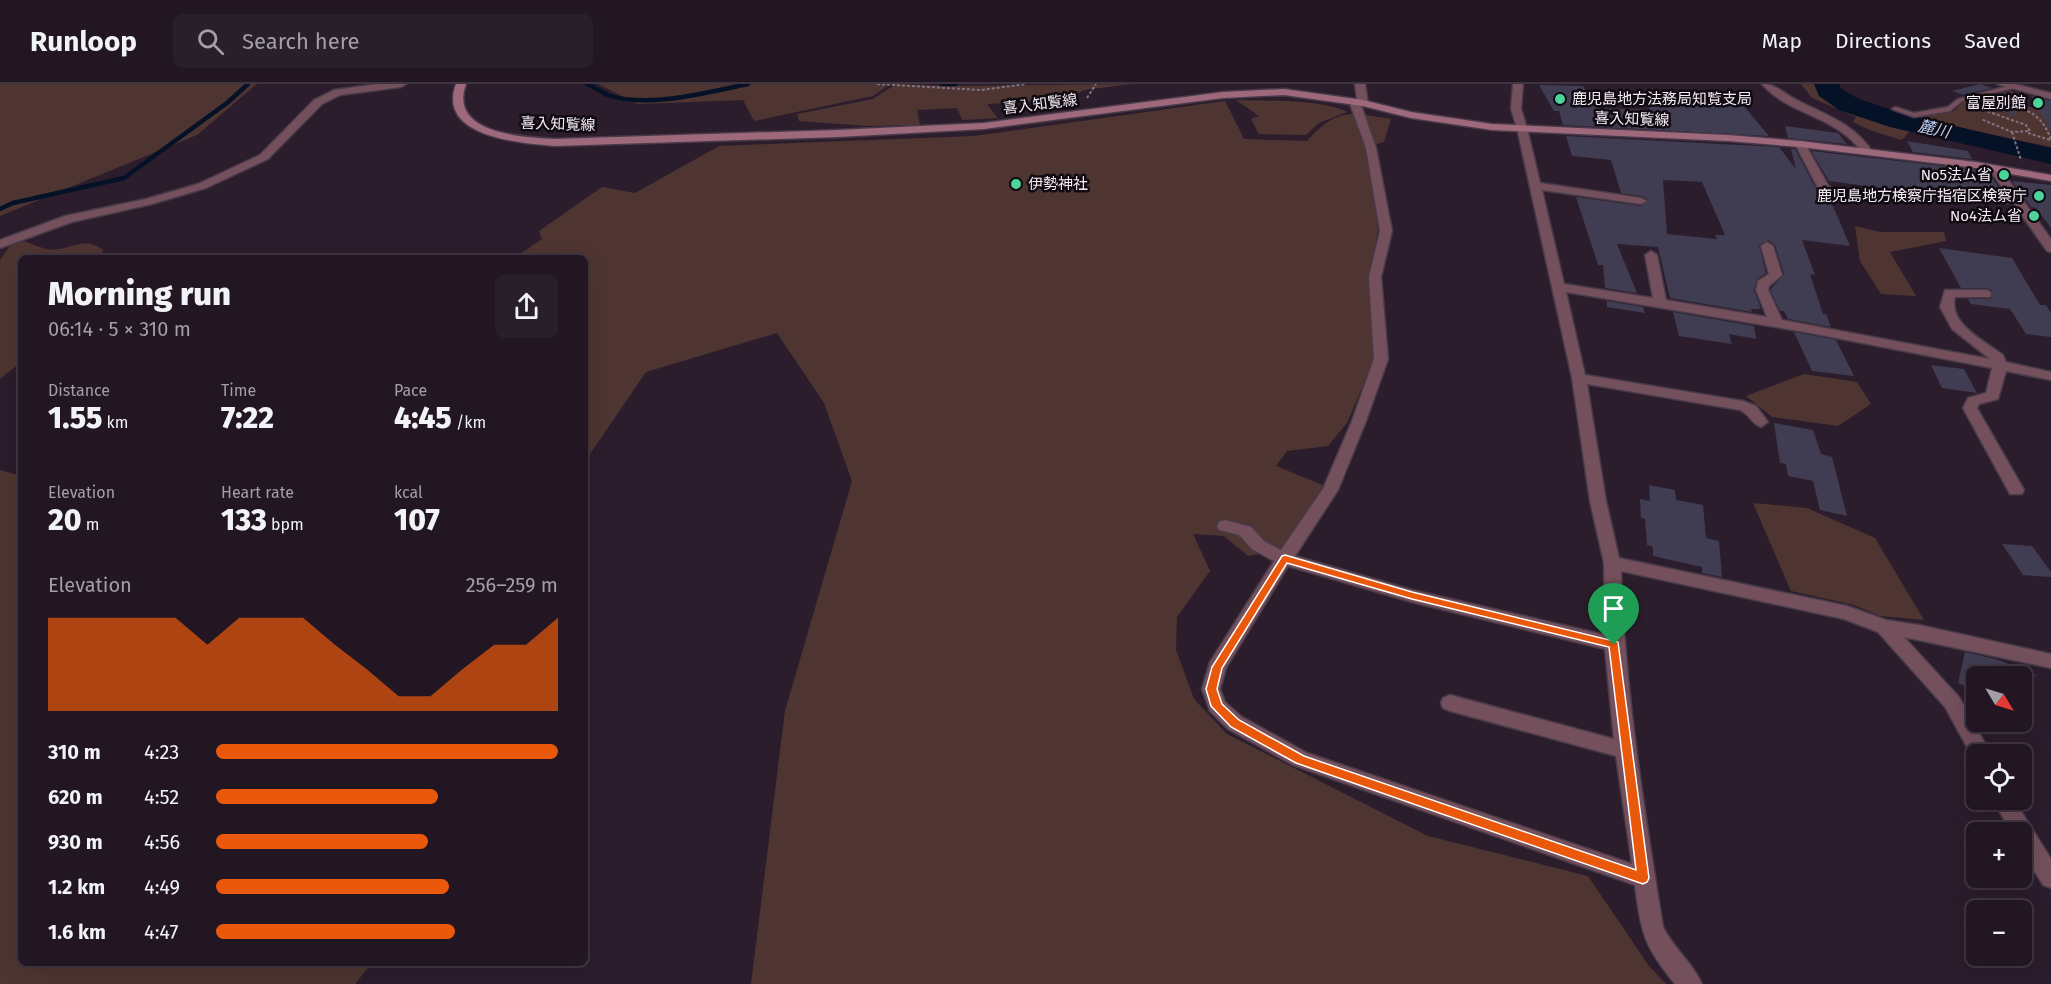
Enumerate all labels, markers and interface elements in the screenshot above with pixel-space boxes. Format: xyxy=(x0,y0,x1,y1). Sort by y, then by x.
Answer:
search box xyxy=(173,14,593,68)
text: Runloop xyxy=(30,25,137,58)
icon: search xyxy=(194,25,227,58)
text: Search here xyxy=(242,28,360,55)
text: Map xyxy=(1762,28,1802,54)
text: Directions xyxy=(1835,28,1931,54)
text: Saved xyxy=(1964,28,2021,54)
street label: 喜入知覧線 xyxy=(1002,90,1078,118)
place label: 鹿児島地方法務局知覧支局 xyxy=(1572,90,1752,108)
marker: 鹿児島地方法務局知覧支局 xyxy=(1553,92,1567,106)
place label: 富屋別館 xyxy=(1966,94,2026,112)
marker: 富屋別館 xyxy=(2031,96,2045,110)
street label: 喜入知覧線 xyxy=(1594,109,1670,129)
street label: 喜入知覧線 xyxy=(520,114,596,134)
water label: 麓川 xyxy=(1916,116,1954,142)
place label: No5法ム省 xyxy=(1921,166,1992,184)
marker: No5法ム省 xyxy=(1997,168,2011,182)
place label: 伊勢神社 xyxy=(1028,175,1088,193)
marker: 伊勢神社 xyxy=(1009,177,1023,191)
place label: 鹿児島地方検察庁指宿区検察庁 xyxy=(1817,187,2027,205)
marker: 鹿児島地方検察庁指宿区検察庁 xyxy=(2032,189,2046,203)
place label: No4法ム省 xyxy=(1950,207,2022,225)
marker: No4法ム省 xyxy=(2027,209,2041,223)
text: Morning run xyxy=(48,274,231,314)
button: share xyxy=(495,275,558,338)
text: 06:14 · 5 × 310 m xyxy=(48,317,191,341)
text: Distance xyxy=(48,381,110,400)
text: Time xyxy=(221,381,256,400)
text: Pace xyxy=(394,381,427,400)
text: 1.55 xyxy=(48,400,102,436)
text: 7:22 xyxy=(221,400,274,436)
text: 4:45 xyxy=(394,400,452,436)
text: km xyxy=(102,413,128,432)
text: /km xyxy=(452,413,486,432)
text: Elevation xyxy=(48,483,115,502)
text: Heart rate xyxy=(221,483,294,502)
text: kcal xyxy=(394,483,423,502)
text: 20 xyxy=(48,502,82,538)
text: 133 xyxy=(221,502,267,538)
text: 107 xyxy=(394,502,440,538)
text: m xyxy=(82,515,99,534)
text: bpm xyxy=(267,515,304,534)
text: Elevation xyxy=(48,573,132,597)
text: 256–259 m xyxy=(466,573,558,597)
pin xyxy=(1588,583,1639,645)
icon: arrive xyxy=(1597,592,1630,625)
north arrow xyxy=(1966,666,2032,732)
map controls xyxy=(1966,666,2032,966)
text: 310 m xyxy=(48,740,101,764)
text: 4:23 xyxy=(144,740,179,764)
button: locate xyxy=(1966,744,2032,810)
text: 620 m xyxy=(48,785,103,809)
text: 4:52 xyxy=(144,785,179,809)
button: + xyxy=(1966,822,2032,888)
text: 930 m xyxy=(48,830,103,854)
text: 4:56 xyxy=(144,830,180,854)
text: 1.2 km xyxy=(48,875,105,899)
text: 4:49 xyxy=(144,875,180,899)
button: − xyxy=(1966,900,2032,966)
text: 1.6 km xyxy=(48,920,106,944)
text: 4:47 xyxy=(144,920,178,944)

